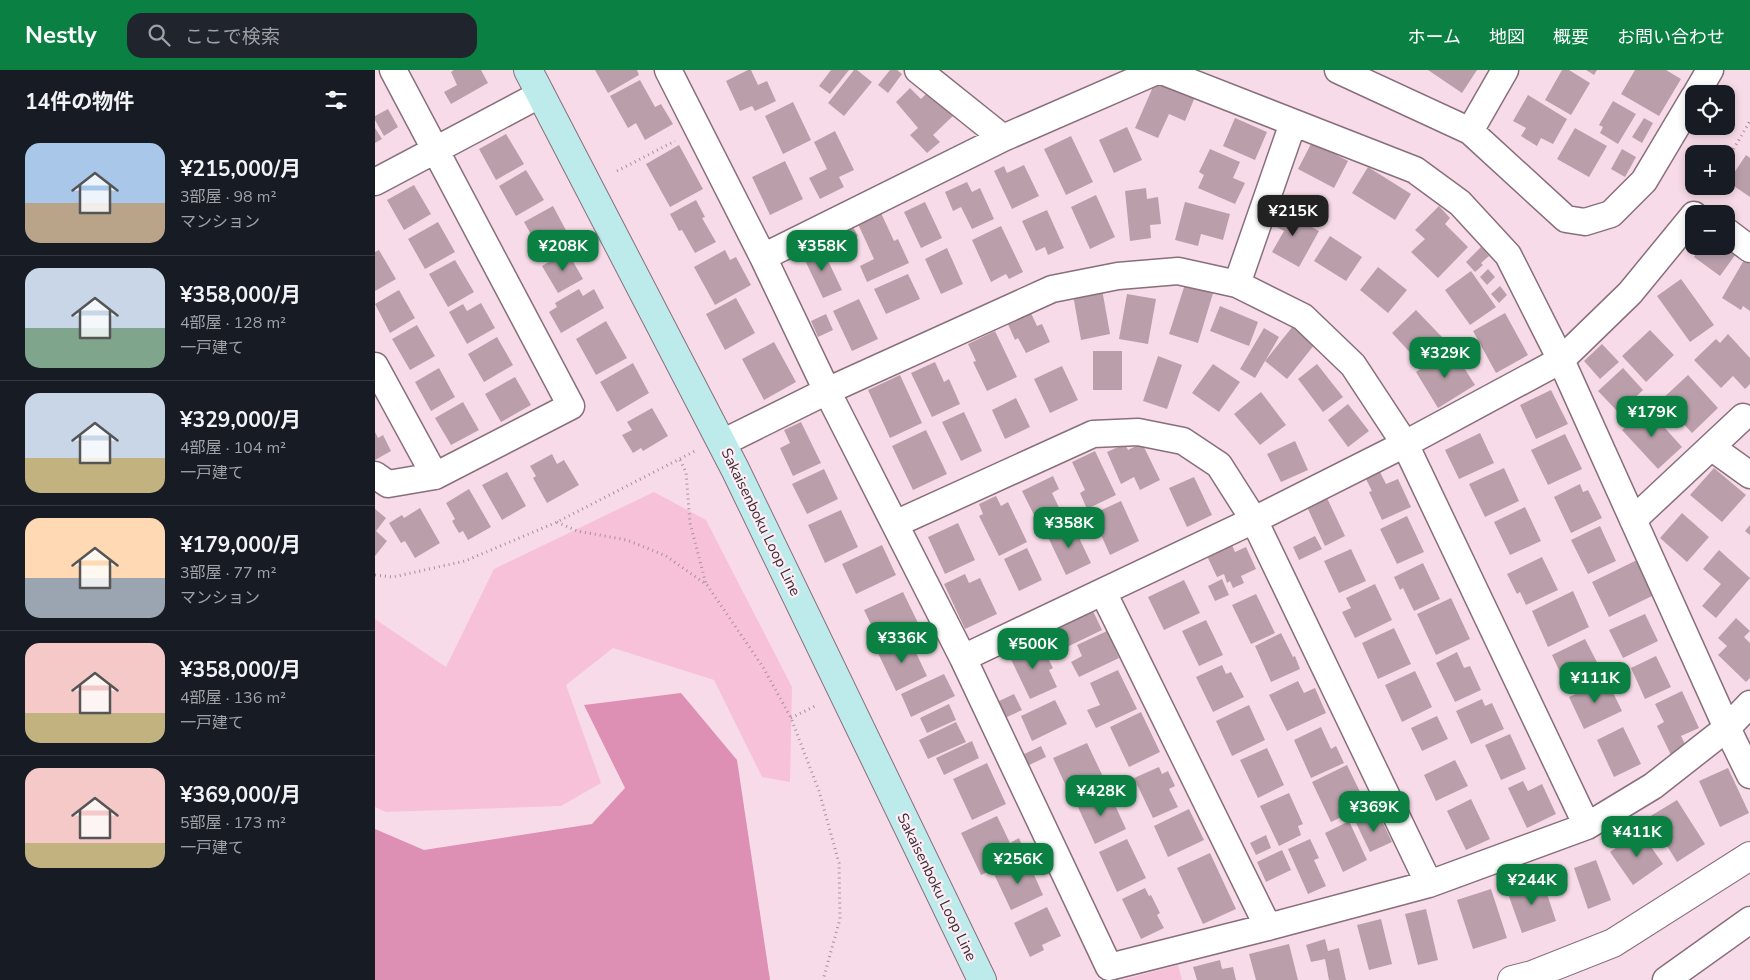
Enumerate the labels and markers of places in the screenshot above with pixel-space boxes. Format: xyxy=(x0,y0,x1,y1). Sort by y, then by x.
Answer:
pin: ¥215K xyxy=(1258,194,1328,237)
pin: ¥208K xyxy=(528,230,598,272)
pin: ¥358K xyxy=(787,230,857,272)
pin: ¥329K xyxy=(1410,336,1480,379)
pin: ¥179K xyxy=(1617,396,1687,438)
pin: ¥358K xyxy=(1034,506,1104,549)
pin: ¥336K xyxy=(867,622,937,664)
pin: ¥500K xyxy=(998,628,1068,670)
pin: ¥111K xyxy=(1560,662,1630,704)
pin: ¥428K xyxy=(1066,774,1136,817)
pin: ¥369K xyxy=(1339,790,1409,833)
pin: ¥411K xyxy=(1602,816,1672,858)
pin: ¥256K xyxy=(983,842,1053,885)
pin: ¥244K xyxy=(1497,864,1567,906)

